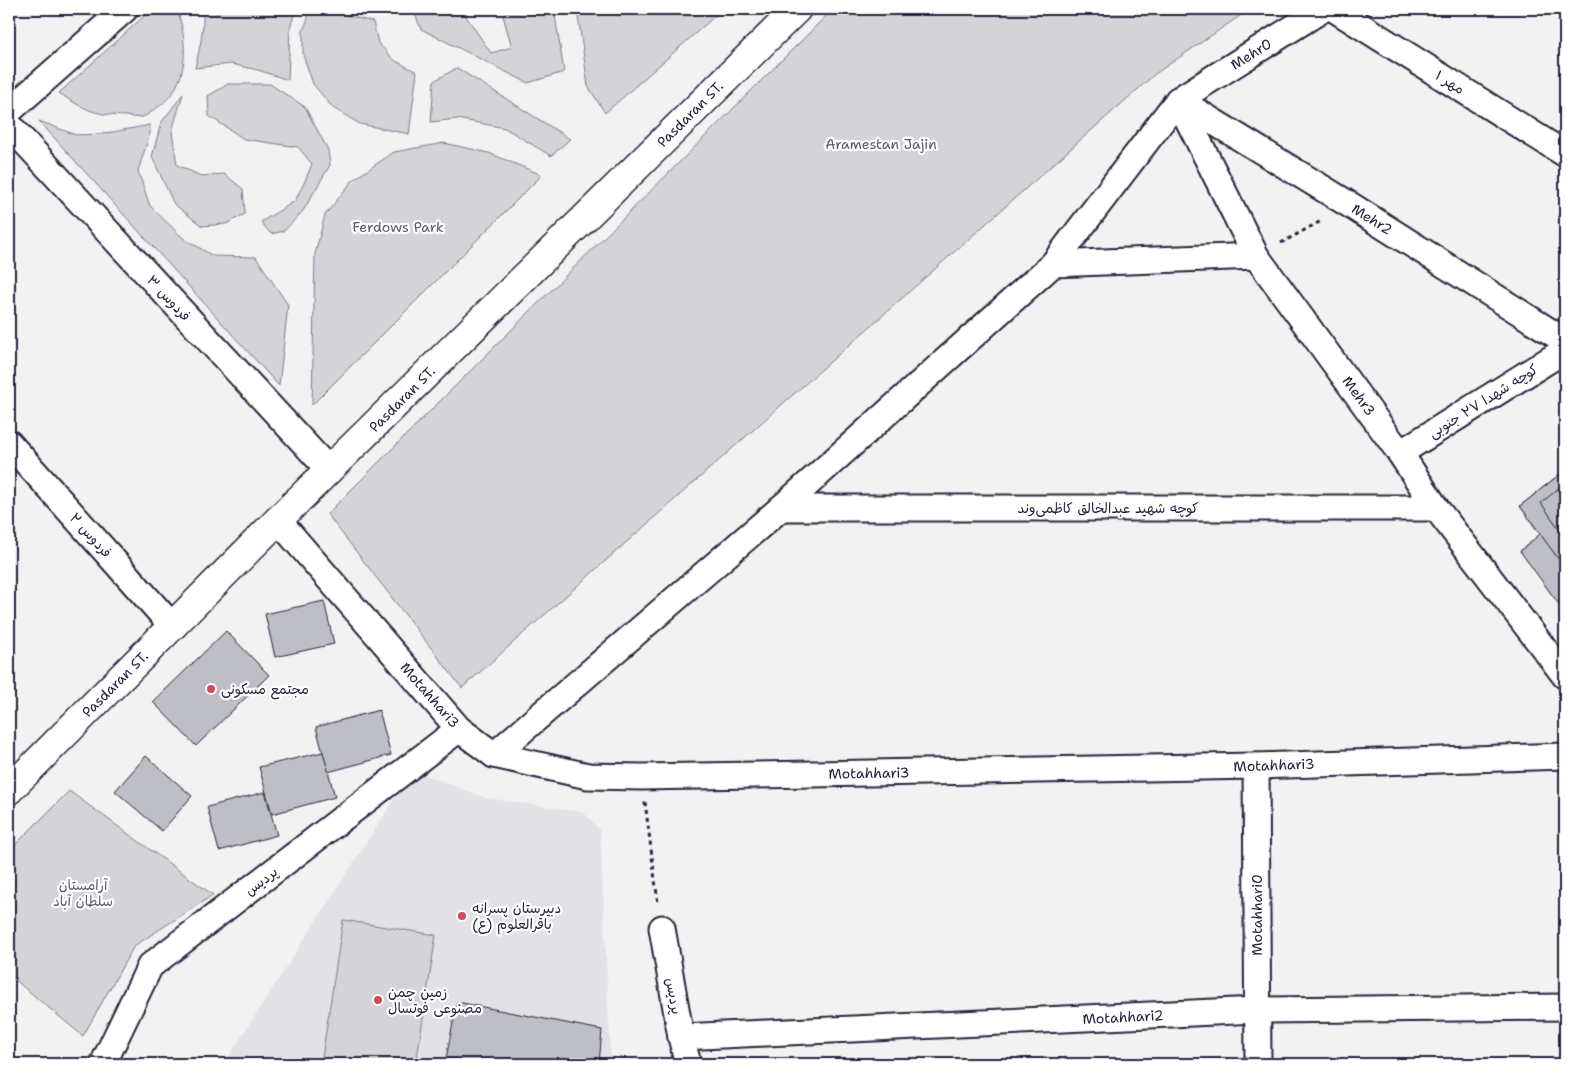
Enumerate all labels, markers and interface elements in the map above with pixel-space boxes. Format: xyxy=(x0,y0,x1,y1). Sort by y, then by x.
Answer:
street label: Mehr0 xyxy=(1227,34,1275,74)
street label: مهر ۱ xyxy=(1432,66,1468,98)
street label: Pasdaran ST. xyxy=(653,77,727,151)
park label: Aramestan Jajin xyxy=(825,135,937,153)
street label: Mehr2 xyxy=(1348,200,1396,238)
park label: Ferdows Park xyxy=(352,218,444,236)
street label: فردوس ۳ xyxy=(143,271,195,325)
street label: کوچه شهدا ۲۷ جنوبی xyxy=(1425,360,1542,443)
street label: Pasdaran ST. xyxy=(365,362,439,436)
street label: Mehr3 xyxy=(1339,373,1379,419)
street label: کوچه شهید عبدالخالق کاظمی‌وند xyxy=(1017,499,1199,518)
street label: فردوس ۲ xyxy=(66,509,116,561)
street label: Pasdaran ST. xyxy=(78,647,152,721)
street label: Motahhari3 xyxy=(397,658,463,732)
place label: مجتمع مسکونی xyxy=(221,680,309,700)
marker: مجتمع مسکونی xyxy=(205,683,217,695)
street label: Motahhari3 xyxy=(1233,755,1315,775)
street label: Motahhari3 xyxy=(828,763,910,783)
street label: پردیس xyxy=(241,863,282,900)
street label: Motahhari0 xyxy=(1248,874,1266,956)
park label: آرامستان سلطان آباد xyxy=(53,876,113,910)
place label: دبیرستان پسرانه باقرالعلوم (ع) xyxy=(472,899,561,935)
marker: دبیرستان پسرانه باقرالعلوم (ع) xyxy=(456,910,468,922)
street label: پردیس xyxy=(661,976,686,1016)
place label: زمین چمن مصنوعی فوتسال xyxy=(388,983,482,1018)
marker: زمین چمن مصنوعی فوتسال xyxy=(372,994,384,1006)
street label: Motahhari2 xyxy=(1082,1006,1164,1028)

